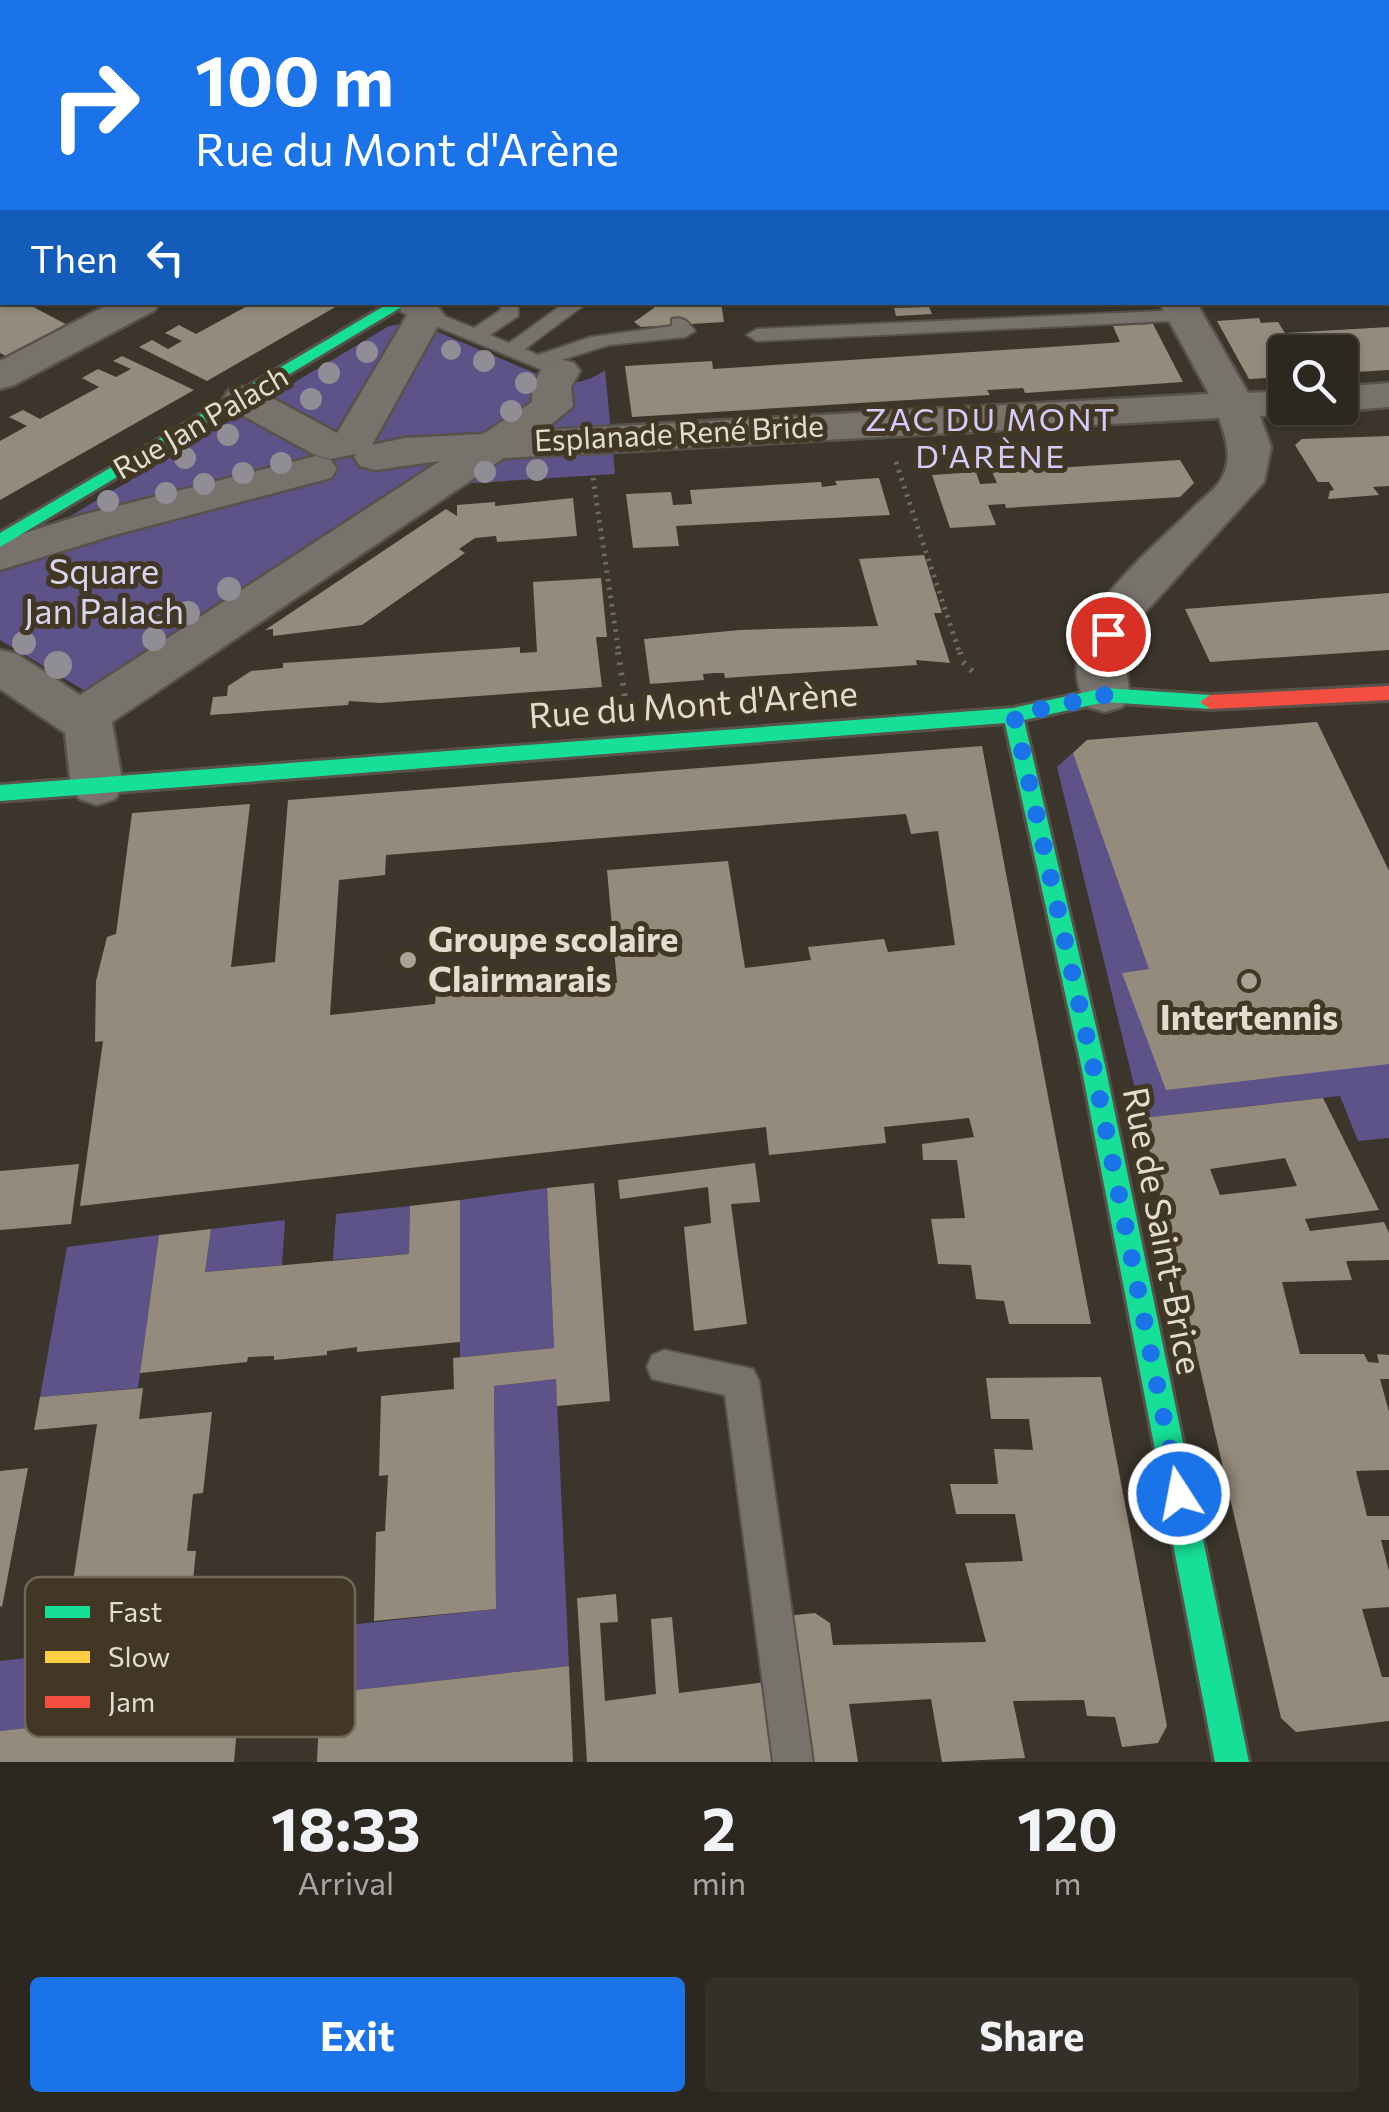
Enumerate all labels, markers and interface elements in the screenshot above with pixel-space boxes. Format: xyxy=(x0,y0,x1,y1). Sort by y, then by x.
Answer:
text: 100 m xyxy=(195,35,394,120)
icon: right xyxy=(30,40,160,170)
text: Rue du Mont d'Arène xyxy=(195,120,619,175)
icon: left xyxy=(138,230,193,285)
text: Then xyxy=(30,234,118,281)
map controls xyxy=(1268,335,1358,425)
button: search xyxy=(1268,335,1358,425)
street label: Rue Jan Palach xyxy=(106,356,294,486)
district label: ZAC DU MONT D'ARÈNE xyxy=(865,398,1117,475)
street label: Esplanade René Bride xyxy=(533,405,825,458)
park label: Square Jan Palach xyxy=(24,548,184,631)
pin xyxy=(1066,592,1151,677)
icon: arrive xyxy=(1081,607,1136,662)
street label: Rue du Mont d'Arène xyxy=(527,670,859,735)
place label: Groupe scolaire Clairmarais xyxy=(428,916,678,999)
marker: Groupe scolaire Clairmarais xyxy=(397,949,419,971)
marker: Intertennis xyxy=(1238,970,1260,992)
place label: Intertennis xyxy=(1160,994,1338,1037)
street label: Rue de Saint-Brice xyxy=(1116,1083,1213,1378)
position arrow xyxy=(1127,1442,1231,1546)
legend xyxy=(25,1577,355,1737)
text: Fast xyxy=(108,1594,162,1628)
text: Slow xyxy=(108,1639,170,1673)
text: Jam xyxy=(108,1684,155,1718)
text: 18:33 xyxy=(271,1790,421,1863)
text: 2 xyxy=(702,1790,736,1863)
text: 120 xyxy=(1017,1790,1118,1863)
text: Arrival xyxy=(297,1862,394,1902)
text: min xyxy=(692,1862,746,1902)
text: m xyxy=(1054,1862,1082,1902)
button: Exit xyxy=(30,1977,685,2092)
button: Share xyxy=(705,1977,1359,2092)

